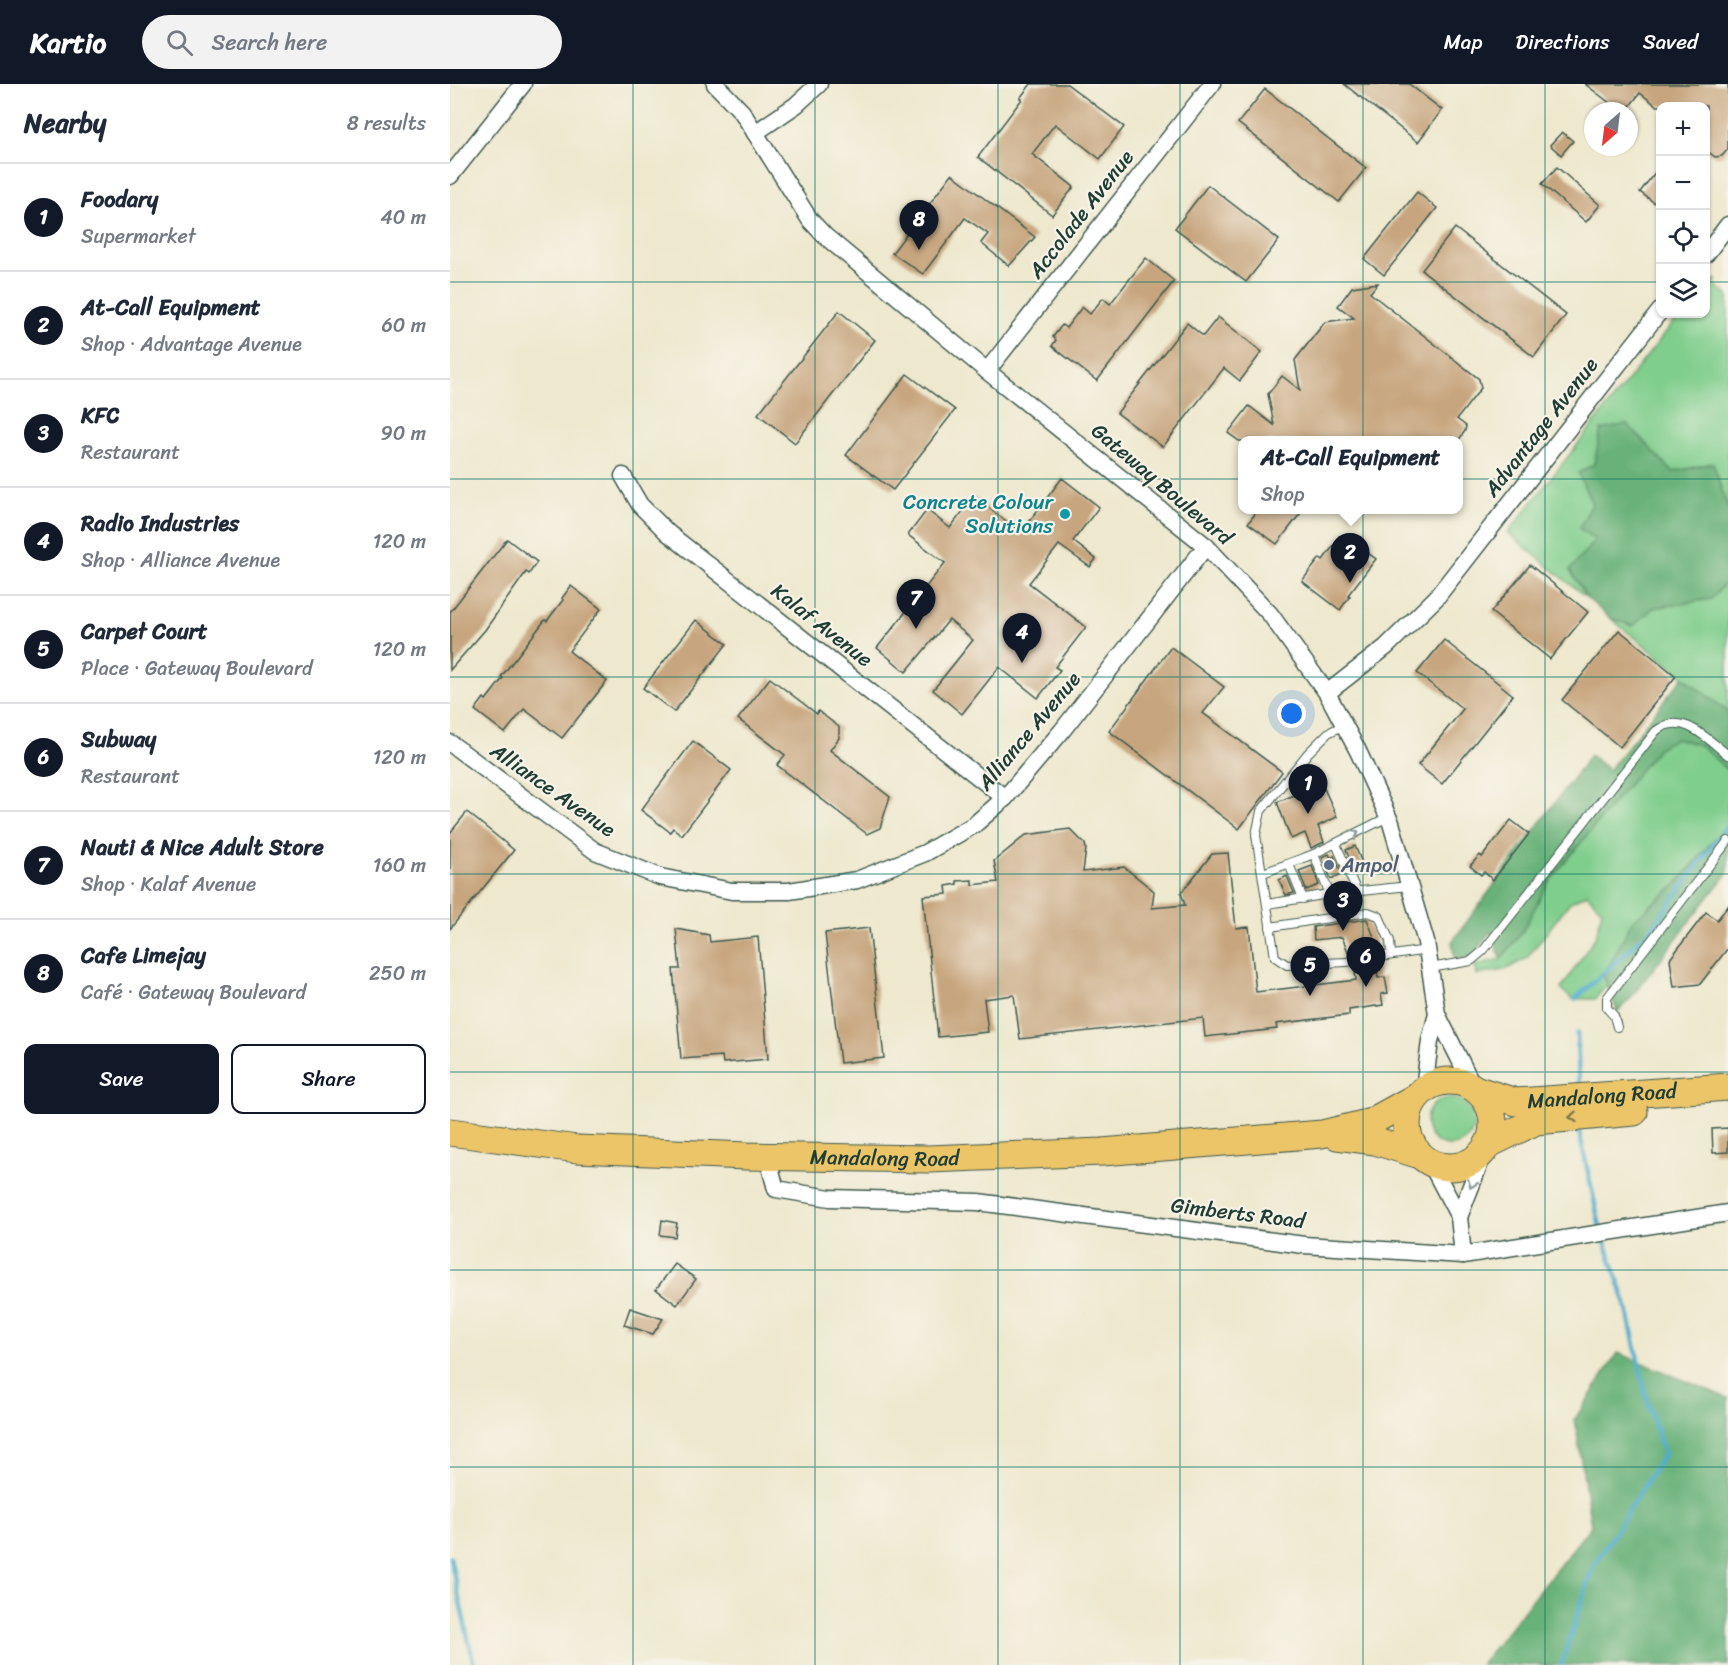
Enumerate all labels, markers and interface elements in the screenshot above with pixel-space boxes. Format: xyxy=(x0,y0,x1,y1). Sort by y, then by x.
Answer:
search box xyxy=(142,15,562,69)
text: Kartio xyxy=(30,18,106,67)
text: Search here xyxy=(211,23,327,62)
text: Map xyxy=(1444,23,1482,61)
text: Directions xyxy=(1515,23,1610,61)
text: Saved xyxy=(1643,23,1698,61)
icon: search xyxy=(163,26,196,59)
text: Nearby xyxy=(24,100,106,146)
north arrow xyxy=(1584,102,1638,156)
map controls xyxy=(1656,102,1710,318)
button: + xyxy=(1656,102,1710,156)
text: 8 results xyxy=(347,106,426,141)
street label: Accolade Avenue xyxy=(1017,141,1144,288)
button: − xyxy=(1656,156,1710,210)
text: Foodary xyxy=(81,180,158,219)
text: 1 xyxy=(39,200,48,235)
text: 40 m xyxy=(380,200,426,235)
pin: 8 xyxy=(900,200,938,250)
button: locate xyxy=(1656,210,1710,264)
text: Supermarket xyxy=(81,219,196,254)
button: layers xyxy=(1656,264,1710,318)
text: At-Call Equipment xyxy=(81,288,260,327)
text: 2 xyxy=(38,308,49,343)
text: 60 m xyxy=(381,308,426,343)
text: Shop · Advantage Avenue xyxy=(81,327,302,362)
street label: Advantage Avenue xyxy=(1473,349,1608,506)
text: KFC xyxy=(81,396,120,435)
street label: Gateway Boulevard xyxy=(1082,413,1243,556)
text: 3 xyxy=(38,416,49,451)
text: 90 m xyxy=(381,416,426,451)
text: Restaurant xyxy=(81,435,180,470)
popup xyxy=(1238,436,1463,514)
text: At-Call Equipment xyxy=(1261,438,1440,477)
text: Shop xyxy=(1261,477,1305,512)
place label: Concrete Colour Solutions xyxy=(903,483,1054,545)
text: Radio Industries xyxy=(81,504,239,543)
marker: Concrete Colour Solutions xyxy=(1058,507,1072,521)
text: 4 xyxy=(37,524,50,559)
text: 120 m xyxy=(373,524,426,559)
pin: 2 xyxy=(1330,534,1370,583)
text: Shop · Alliance Avenue xyxy=(81,543,280,578)
street label: Kalaf Avenue xyxy=(762,573,882,677)
pin: 7 xyxy=(896,580,936,629)
text: Carpet Court xyxy=(81,612,207,651)
pin: 4 xyxy=(1002,614,1042,663)
text: 5 xyxy=(37,632,50,667)
text: 120 m xyxy=(373,632,426,667)
text: Place · Gateway Boulevard xyxy=(81,651,313,686)
street label: Alliance Avenue xyxy=(967,663,1091,800)
your location xyxy=(1277,699,1306,728)
text: Subway xyxy=(81,720,156,759)
street label: Alliance Avenue xyxy=(481,732,624,848)
text: 6 xyxy=(38,740,49,775)
text: 120 m xyxy=(373,740,426,775)
text: Restaurant xyxy=(81,759,180,794)
pin: 1 xyxy=(1288,764,1328,814)
text: Nauti & Nice Adult Store xyxy=(81,828,324,867)
one-way arrow xyxy=(1349,830,1359,841)
place label: Ampol xyxy=(1340,846,1400,884)
text: 7 xyxy=(38,848,49,883)
text: 160 m xyxy=(373,848,426,883)
marker: Ampol xyxy=(1322,858,1336,872)
text: Shop · Kalaf Avenue xyxy=(81,867,256,902)
pin: 3 xyxy=(1324,882,1362,931)
text: Cafe Limejay xyxy=(81,936,206,975)
pin: 6 xyxy=(1346,938,1386,987)
pin: 5 xyxy=(1290,946,1330,996)
text: 8 xyxy=(37,956,50,991)
text: 250 m xyxy=(369,956,426,991)
text: Café · Gateway Boulevard xyxy=(81,975,306,1010)
button: Save xyxy=(24,1044,219,1114)
button: Share xyxy=(231,1044,426,1114)
street label: Mandalong Road xyxy=(1526,1072,1680,1120)
one-way arrow xyxy=(1568,1110,1577,1123)
street label: Mandalong Road xyxy=(810,1138,962,1178)
one-way arrow xyxy=(1467,1178,1480,1189)
street label: Gimberts Road xyxy=(1169,1186,1309,1240)

